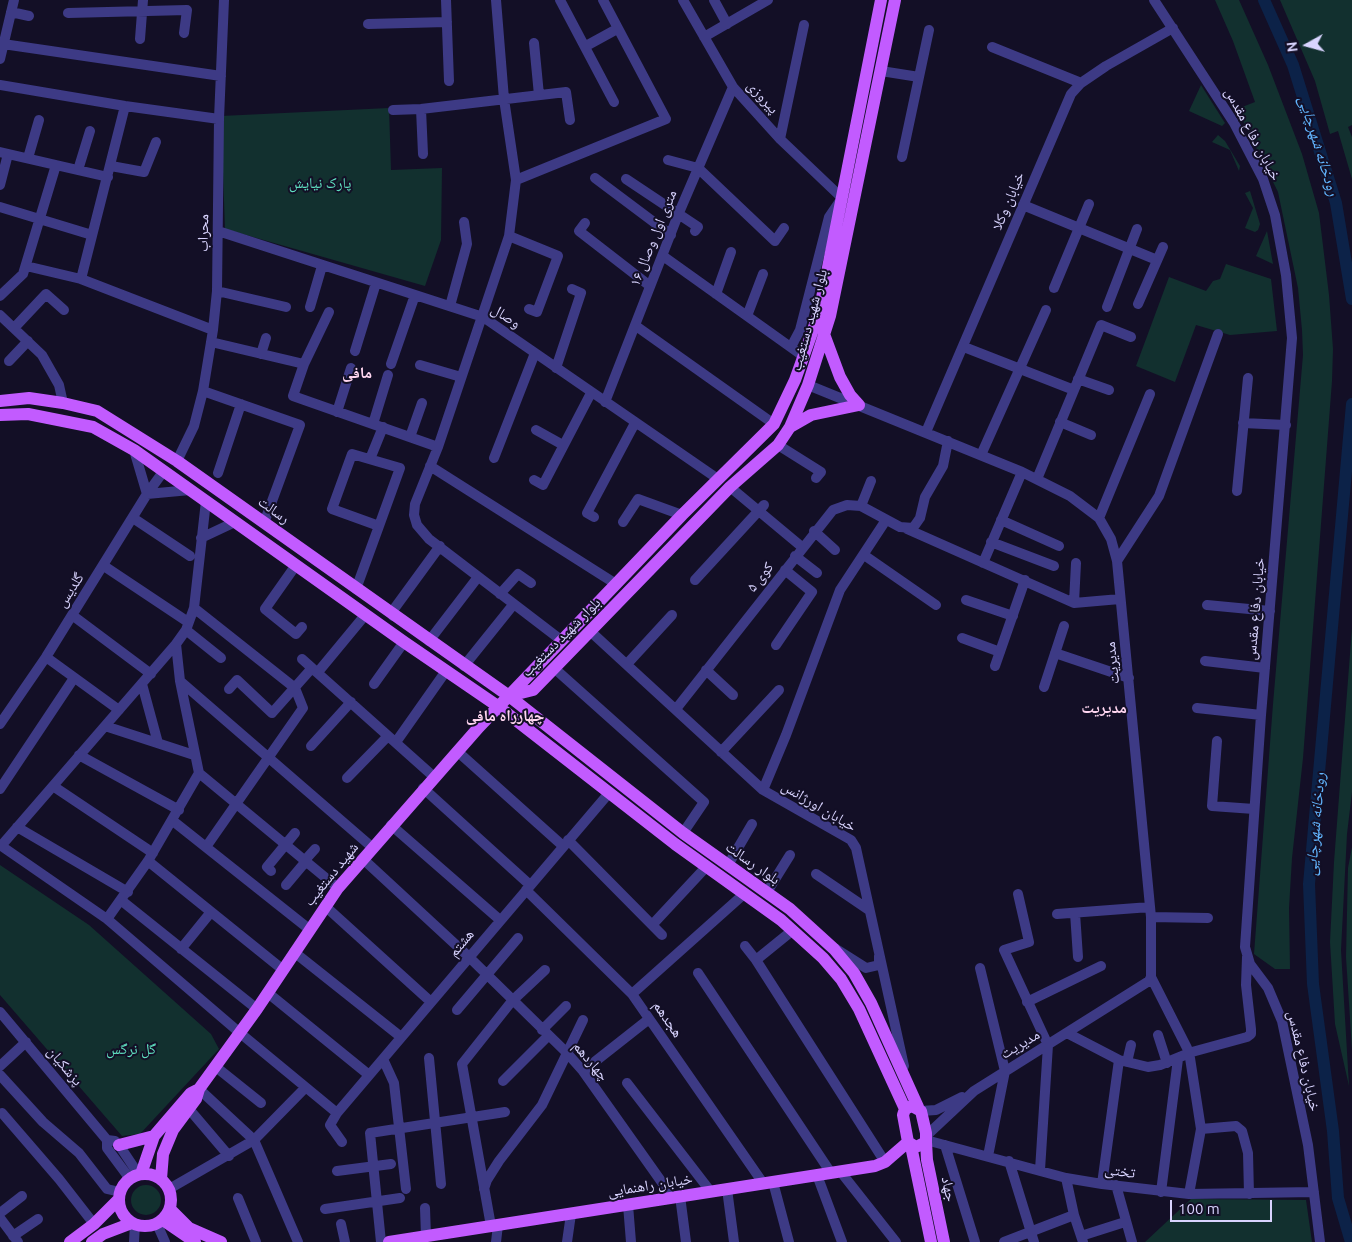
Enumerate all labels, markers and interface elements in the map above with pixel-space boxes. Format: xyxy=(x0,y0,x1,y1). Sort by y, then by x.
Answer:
north arrow xyxy=(1282,20,1332,70)
text: N xyxy=(1284,41,1301,53)
street label: پیروزی xyxy=(743,77,783,117)
street label: خیابان دفاع مقدس xyxy=(1221,84,1285,184)
water label: رودخانه شهرچایی xyxy=(1295,94,1343,198)
street label: خیابان وکلا xyxy=(988,169,1028,233)
park label: پارک نیایش xyxy=(289,174,351,192)
street label: ۱۶ متری اول وصال xyxy=(625,187,681,289)
street label: محراب xyxy=(194,214,212,252)
street label: بلوار شهید دستغیب xyxy=(787,267,831,373)
street label: وصال xyxy=(488,300,524,332)
district label: مافی xyxy=(342,363,372,383)
street label: رسالت xyxy=(255,492,293,528)
street label: خیابان دفاع مقدس xyxy=(1242,557,1268,661)
street label: کوی ۵ xyxy=(743,559,777,595)
street label: گلدیس xyxy=(52,569,88,611)
street label: بلوار شهید دستغیب xyxy=(518,594,604,680)
street label: مدیریت xyxy=(1101,641,1123,685)
district label: مدیریت xyxy=(1081,698,1127,718)
district label: چهارراه مافی xyxy=(466,706,544,726)
water label: رودخانه شهرچایی xyxy=(1301,772,1329,876)
street label: خیابان اورژانس xyxy=(778,777,860,835)
street label: شهید دستغیب xyxy=(300,838,362,910)
street label: بلوار رسالت xyxy=(722,838,784,888)
street label: هشتم xyxy=(444,925,478,961)
street label: هجدهم xyxy=(649,997,687,1041)
street label: خیابان دفاع مقدس xyxy=(1284,1009,1324,1113)
street label: مدیریت xyxy=(997,1025,1043,1063)
street label: چهاردهم xyxy=(569,1037,613,1085)
park label: گل نرگس xyxy=(106,1040,156,1058)
street label: پزشکیان xyxy=(43,1043,87,1089)
street label: تختی xyxy=(1103,1160,1137,1182)
street label: خیابان راهنمایی xyxy=(606,1169,694,1201)
street label: جهاد xyxy=(938,1175,960,1203)
scale bar xyxy=(1172,1190,1274,1222)
text: 100 m xyxy=(1178,1200,1220,1217)

